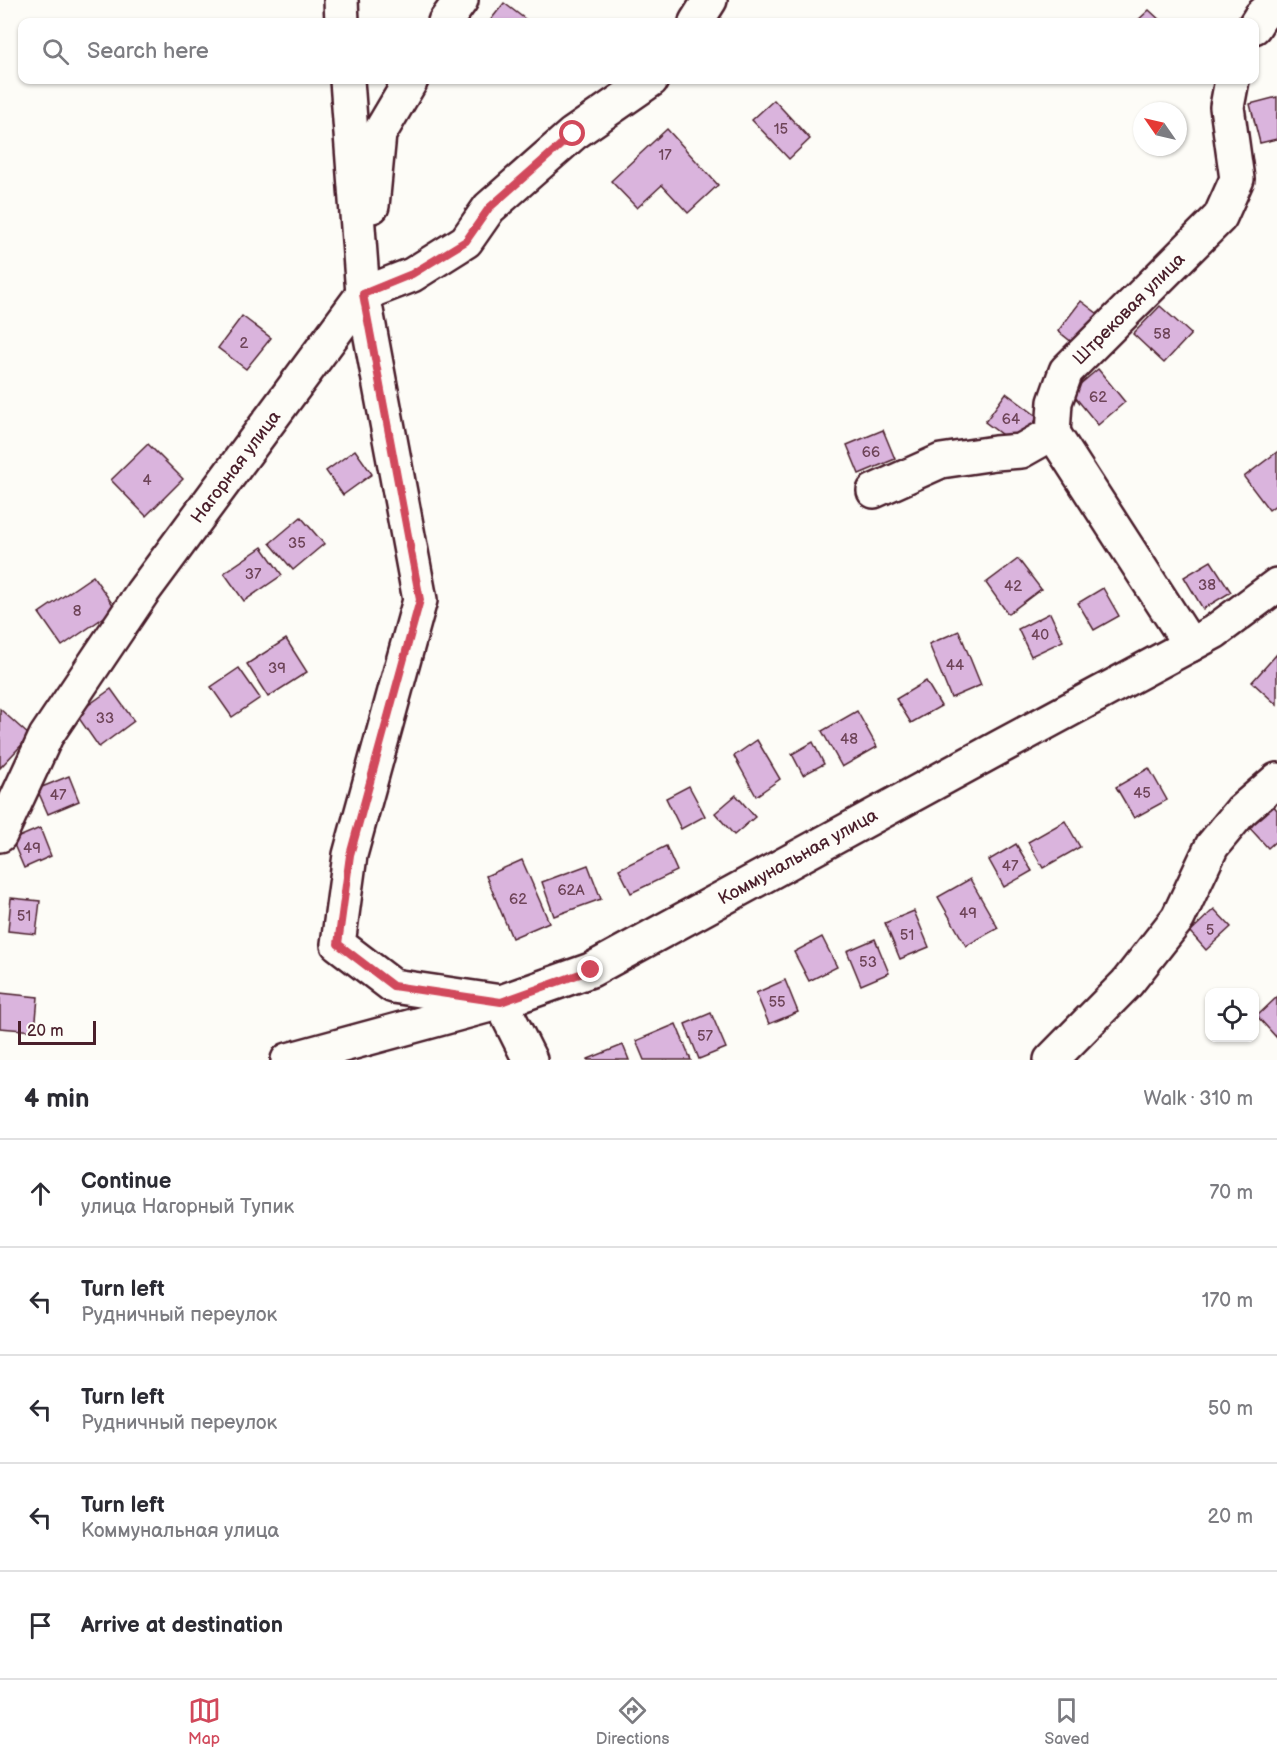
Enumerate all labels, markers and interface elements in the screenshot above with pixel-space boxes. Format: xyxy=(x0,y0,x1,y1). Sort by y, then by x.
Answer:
search box xyxy=(18,18,1259,84)
icon: search xyxy=(39,35,72,68)
text: Search here xyxy=(87,38,209,65)
north arrow xyxy=(1133,102,1187,156)
route start xyxy=(559,120,585,146)
house number: 15 xyxy=(774,120,788,139)
house number: 17 xyxy=(658,146,672,165)
street label: Штрековая улица xyxy=(1069,249,1189,369)
house number: 58 xyxy=(1153,325,1171,344)
house number: 2 xyxy=(240,334,249,353)
house number: 62 xyxy=(1089,388,1107,407)
street label: Нагорная улица xyxy=(187,406,285,527)
house number: 64 xyxy=(1002,410,1020,429)
house number: 66 xyxy=(862,443,880,462)
house number: 4 xyxy=(142,471,152,490)
house number: 35 xyxy=(288,534,306,553)
house number: 37 xyxy=(245,565,262,584)
house number: 38 xyxy=(1198,576,1216,595)
house number: 42 xyxy=(1004,577,1022,596)
house number: 8 xyxy=(73,602,82,621)
house number: 40 xyxy=(1031,626,1049,645)
house number: 44 xyxy=(946,656,964,675)
house number: 39 xyxy=(268,659,286,678)
house number: 33 xyxy=(96,709,114,728)
house number: 48 xyxy=(840,730,858,749)
house number: 45 xyxy=(1133,784,1151,803)
house number: 47 xyxy=(50,786,67,805)
street label: Коммунальная улица xyxy=(715,804,881,909)
house number: 49 xyxy=(23,839,41,858)
house number: 47 xyxy=(1002,857,1019,876)
house number: 62А xyxy=(557,881,585,900)
house number: 62 xyxy=(509,890,527,909)
house number: 49 xyxy=(959,904,977,923)
house number: 51 xyxy=(17,907,31,926)
house number: 5 xyxy=(1206,921,1214,940)
house number: 51 xyxy=(900,926,914,945)
house number: 53 xyxy=(859,953,877,972)
route end xyxy=(577,956,603,982)
map controls xyxy=(1205,988,1259,1042)
button: locate xyxy=(1205,988,1259,1042)
house number: 55 xyxy=(768,993,786,1012)
scale bar xyxy=(18,1018,96,1046)
text: 20 m xyxy=(27,1022,63,1041)
house number: 57 xyxy=(697,1027,714,1046)
text: 4 min xyxy=(24,1084,89,1115)
text: Walk · 310 m xyxy=(1144,1087,1253,1111)
text: Continue xyxy=(81,1168,171,1195)
icon: ahead xyxy=(24,1177,57,1210)
text: 70 m xyxy=(1209,1181,1253,1205)
text: улица Нагорный Тупик xyxy=(81,1195,294,1219)
text: Turn left xyxy=(81,1276,165,1303)
icon: left xyxy=(24,1285,57,1318)
text: 170 m xyxy=(1202,1289,1253,1313)
text: Рудничный переулок xyxy=(81,1303,277,1327)
text: Turn left xyxy=(81,1384,165,1411)
icon: left xyxy=(24,1393,57,1426)
text: 50 m xyxy=(1208,1397,1253,1421)
text: Рудничный переулок xyxy=(81,1411,277,1435)
text: Turn left xyxy=(81,1492,165,1519)
icon: left xyxy=(24,1501,57,1534)
text: 20 m xyxy=(1208,1505,1253,1529)
text: Коммунальная улица xyxy=(81,1519,279,1543)
icon: arrive xyxy=(24,1609,57,1642)
text: Arrive at destination xyxy=(81,1612,283,1639)
tab: Map xyxy=(188,1694,221,1749)
tab: Directions xyxy=(596,1694,669,1749)
tab: Saved xyxy=(1044,1694,1089,1749)

